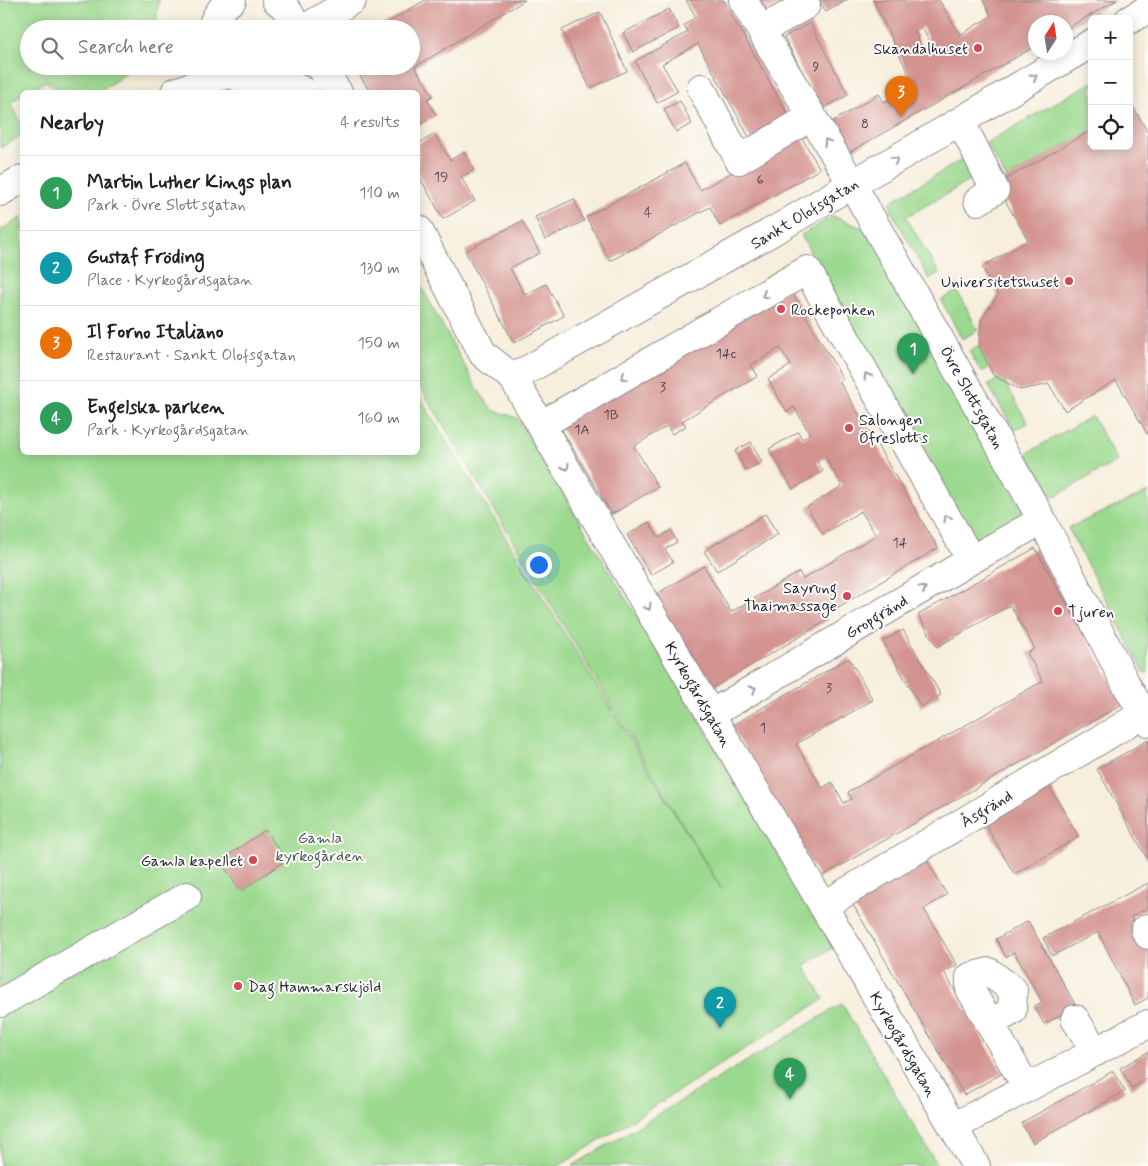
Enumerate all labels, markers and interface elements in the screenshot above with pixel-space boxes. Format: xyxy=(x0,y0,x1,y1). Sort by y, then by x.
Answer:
north arrow xyxy=(1028,15,1073,60)
map controls xyxy=(1088,15,1133,150)
button: + xyxy=(1088,15,1133,60)
search box xyxy=(20,20,420,75)
icon: search xyxy=(38,34,66,62)
text: Search here xyxy=(78,35,174,60)
place label: Skandalhuset xyxy=(873,39,968,60)
marker: Skandalhuset xyxy=(972,42,984,54)
house number: 9 xyxy=(813,58,820,76)
button: − xyxy=(1088,60,1133,105)
one-way arrow xyxy=(1029,74,1038,84)
pin: 3 xyxy=(885,76,917,117)
button: locate xyxy=(1088,105,1133,150)
text: Nearby xyxy=(40,109,104,137)
text: 4 results xyxy=(340,112,400,133)
house number: 8 xyxy=(861,115,869,133)
one-way arrow xyxy=(824,138,834,147)
one-way arrow xyxy=(889,156,898,166)
house number: 19 xyxy=(434,168,448,186)
text: Martin Luther Kings plan xyxy=(87,170,292,195)
house number: 6 xyxy=(756,171,764,189)
street label: Sankt Olofsgatan xyxy=(747,174,863,256)
text: 1 xyxy=(52,183,60,204)
text: 110 m xyxy=(359,183,400,204)
text: Park · Övre Slottsgatan xyxy=(87,195,246,216)
house number: 4 xyxy=(644,204,652,222)
text: Gustaf Fröding xyxy=(87,245,205,270)
text: 2 xyxy=(52,258,60,279)
text: 130 m xyxy=(359,258,400,279)
text: Place · Kyrkogårdsgatan xyxy=(87,270,253,291)
place label: Universitetshuset xyxy=(941,272,1059,293)
marker: Universitetshuset xyxy=(1063,275,1075,287)
one-way arrow xyxy=(761,288,770,298)
place label: Rockeponken xyxy=(791,300,875,321)
marker: Rockeponken xyxy=(775,303,787,315)
text: Il Forno Italiano xyxy=(87,320,223,345)
text: 3 xyxy=(52,333,60,354)
text: 150 m xyxy=(358,333,400,354)
pin: 1 xyxy=(897,333,929,374)
street label: Övre Slottsgatan xyxy=(934,343,1009,453)
text: Restaurant · Sankt Olofsgatan xyxy=(87,345,296,366)
house number: 14c xyxy=(716,345,737,363)
one-way arrow xyxy=(621,370,630,380)
one-way arrow xyxy=(863,373,873,382)
house number: 3 xyxy=(660,378,666,396)
text: Engelska parken xyxy=(87,395,224,420)
house number: 1B xyxy=(603,406,619,424)
text: 4 xyxy=(51,408,61,429)
text: 160 m xyxy=(357,408,400,429)
place label: Salongen Öfreslotts xyxy=(859,410,928,449)
text: Park · Kyrkogårdsgatan xyxy=(87,420,249,441)
house number: 1A xyxy=(574,421,590,439)
marker: Salongen Öfreslotts xyxy=(843,422,855,434)
one-way arrow xyxy=(559,462,569,471)
one-way arrow xyxy=(943,514,953,523)
house number: 14 xyxy=(893,534,908,552)
your location xyxy=(526,552,552,578)
place label: Sayrung Thaimassage xyxy=(744,578,837,618)
one-way arrow xyxy=(917,585,926,595)
marker: Sayrung Thaimassage xyxy=(841,590,853,602)
street label: Gropgränd xyxy=(842,590,912,645)
one-way arrow xyxy=(642,602,652,611)
place label: Tjuren xyxy=(1068,602,1114,623)
marker: Tjuren xyxy=(1052,605,1064,617)
street label: Kyrkogårdsgatan xyxy=(658,638,737,752)
house number: 3 xyxy=(826,679,832,697)
one-way arrow xyxy=(748,686,757,696)
house number: 1 xyxy=(760,719,766,737)
street label: Åsgränd xyxy=(957,786,1017,834)
park label: Gamla kyrkogården xyxy=(276,828,365,868)
place label: Gamla kapellet xyxy=(141,851,243,872)
marker: Gamla kapellet xyxy=(247,854,259,866)
place label: Dag Hammarskjöld xyxy=(248,977,381,999)
marker: Dag Hammarskjöld xyxy=(232,980,244,992)
pin: 2 xyxy=(704,987,736,1028)
street label: Kyrkogårdsgatan xyxy=(863,988,942,1102)
pin: 4 xyxy=(774,1058,806,1099)

